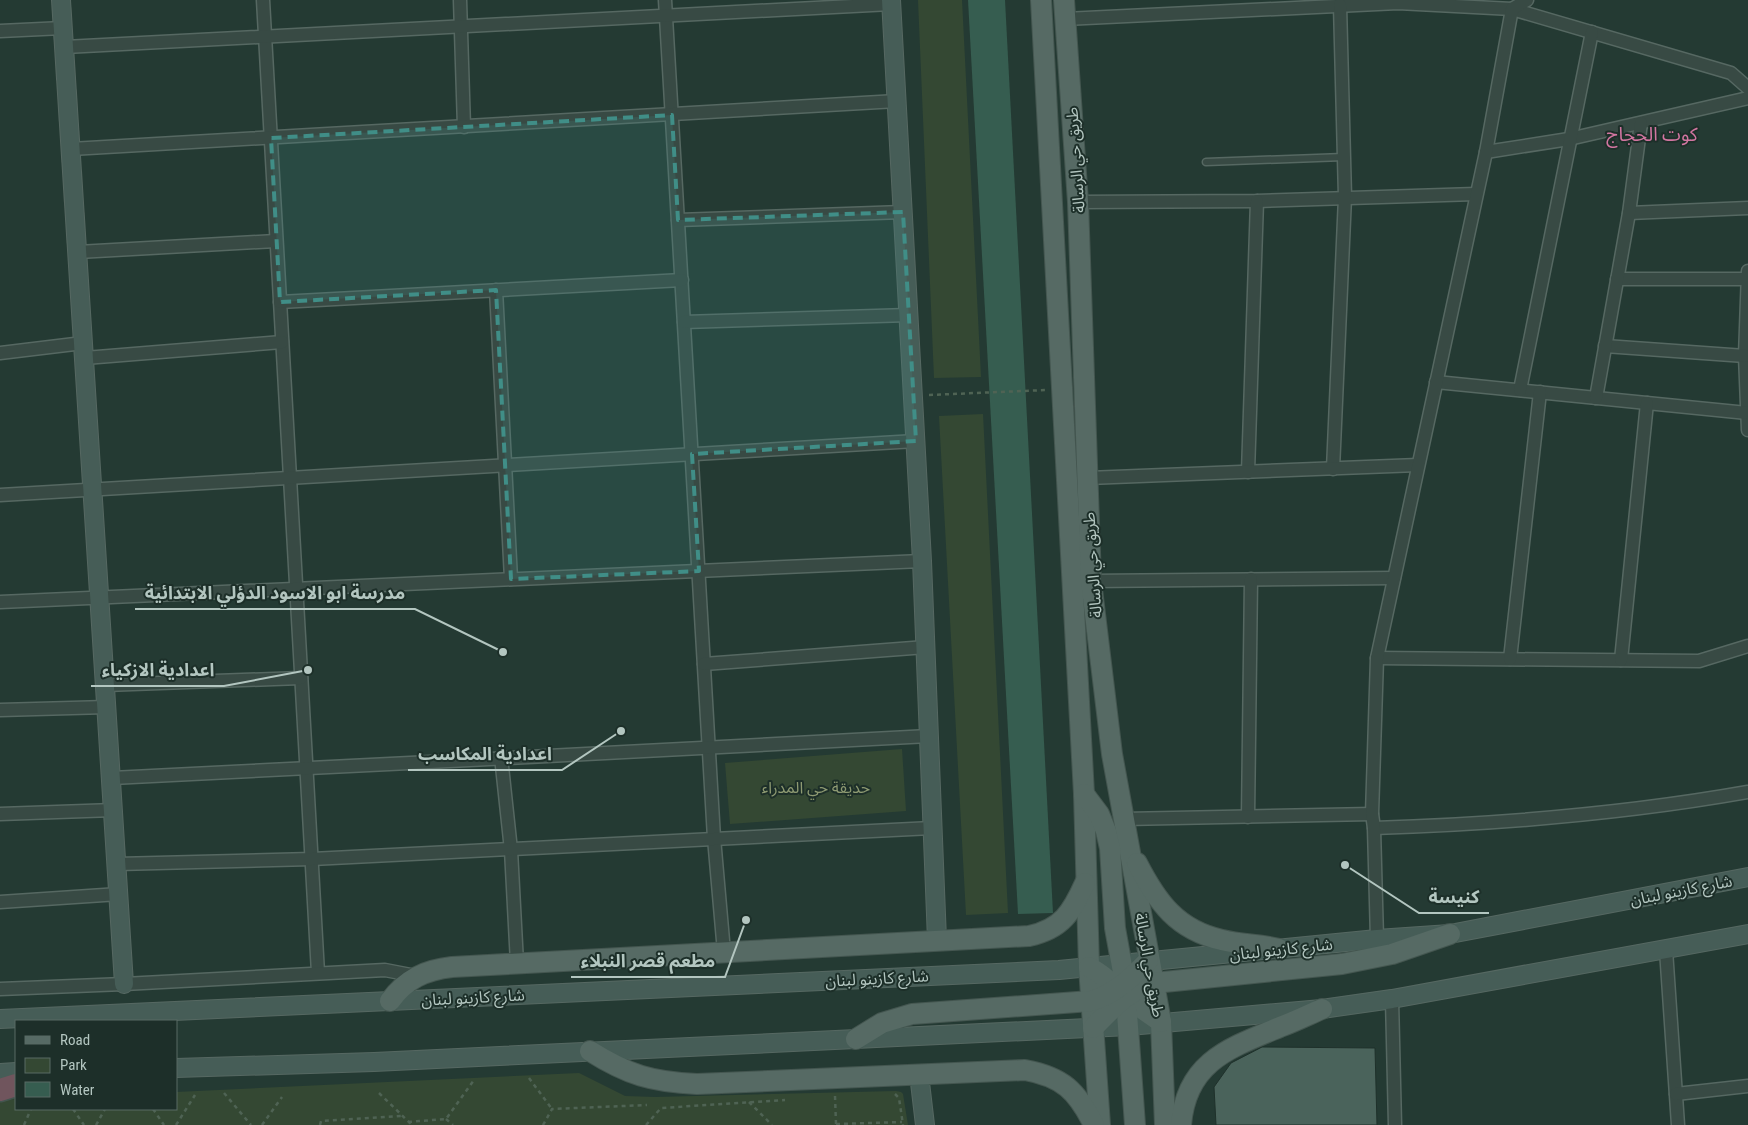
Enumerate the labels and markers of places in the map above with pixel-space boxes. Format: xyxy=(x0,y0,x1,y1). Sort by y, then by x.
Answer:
callout: مدرسة ابو الاسود الدؤلي الابتدائية xyxy=(135,576,415,609)
callout: اعدادية الازكياء xyxy=(91,653,224,686)
callout: اعدادية المكاسب xyxy=(408,737,562,770)
callout: كنيسة xyxy=(1419,880,1489,913)
callout: مطعم قصر النبلاء xyxy=(571,944,725,977)

